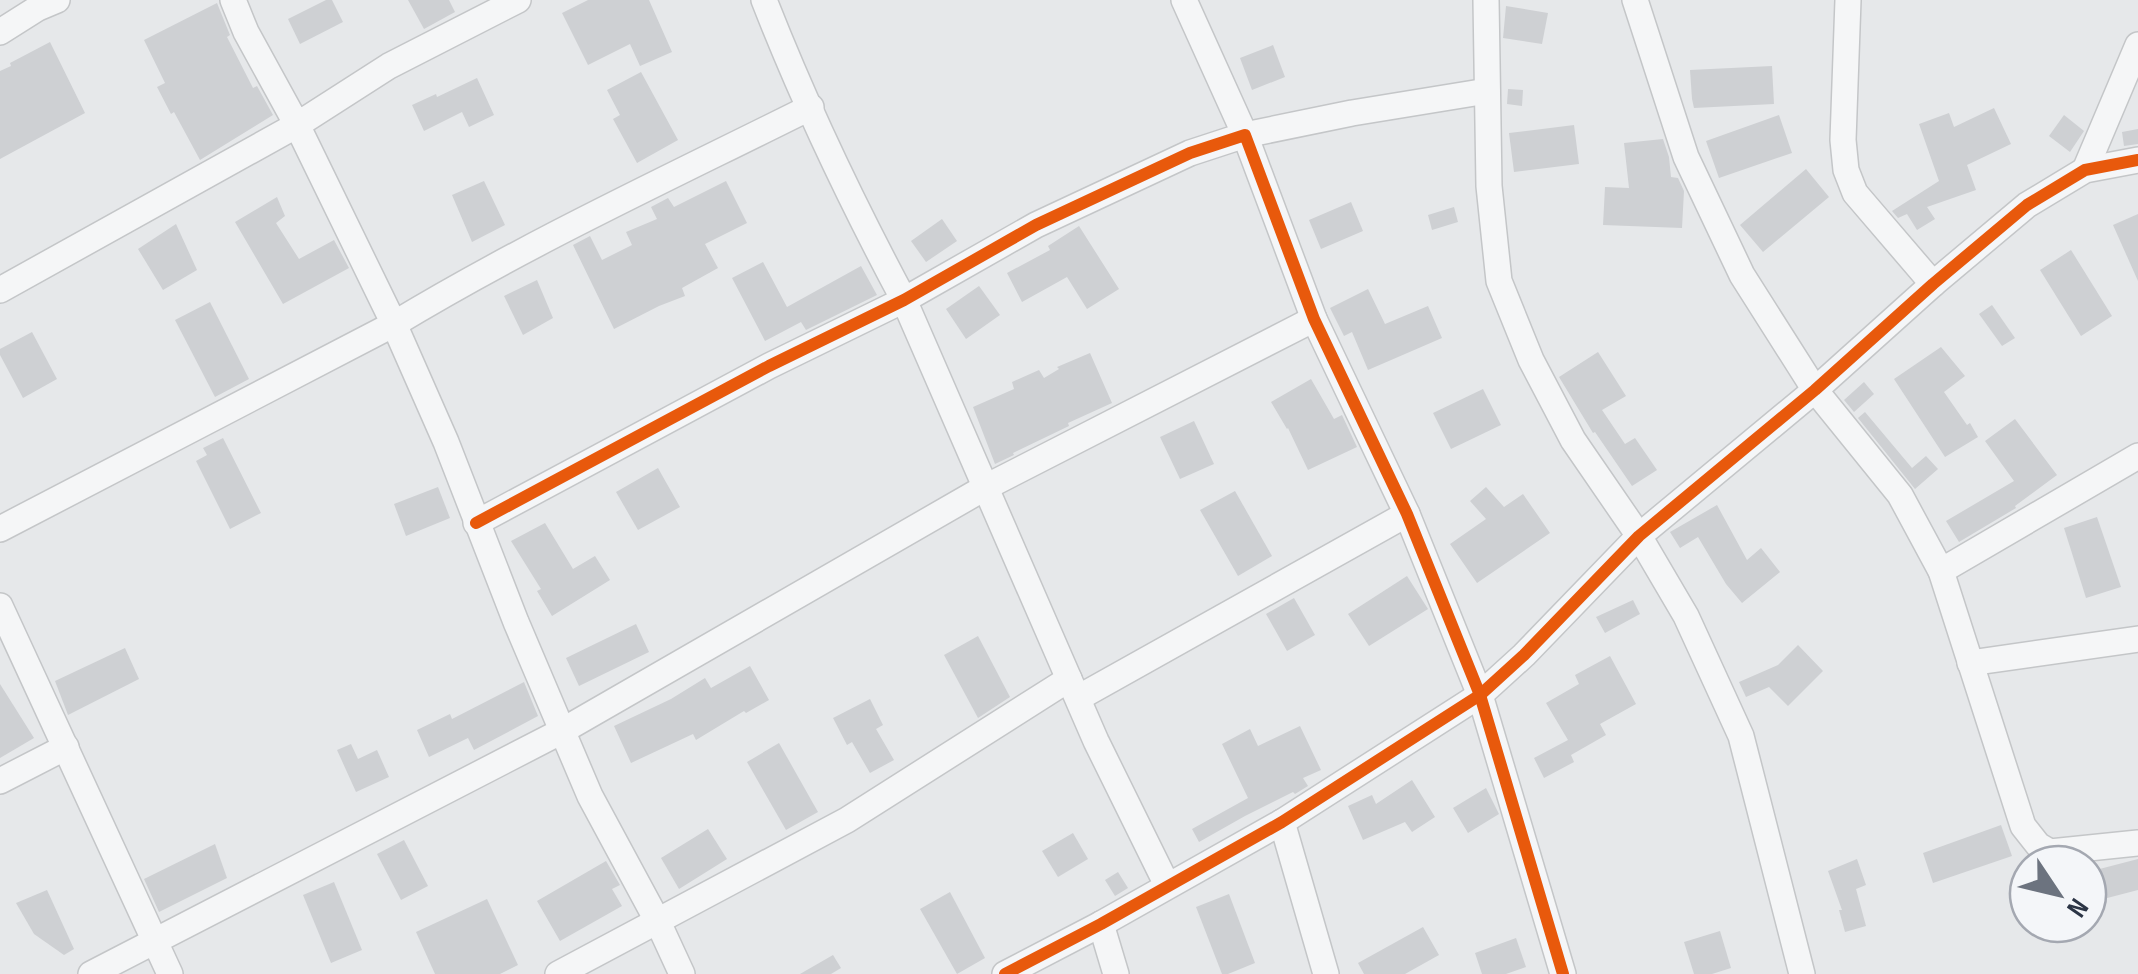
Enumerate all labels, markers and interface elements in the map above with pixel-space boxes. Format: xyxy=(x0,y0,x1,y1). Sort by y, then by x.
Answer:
north arrow xyxy=(2008,844,2108,944)
text: N xyxy=(2059,892,2095,923)

